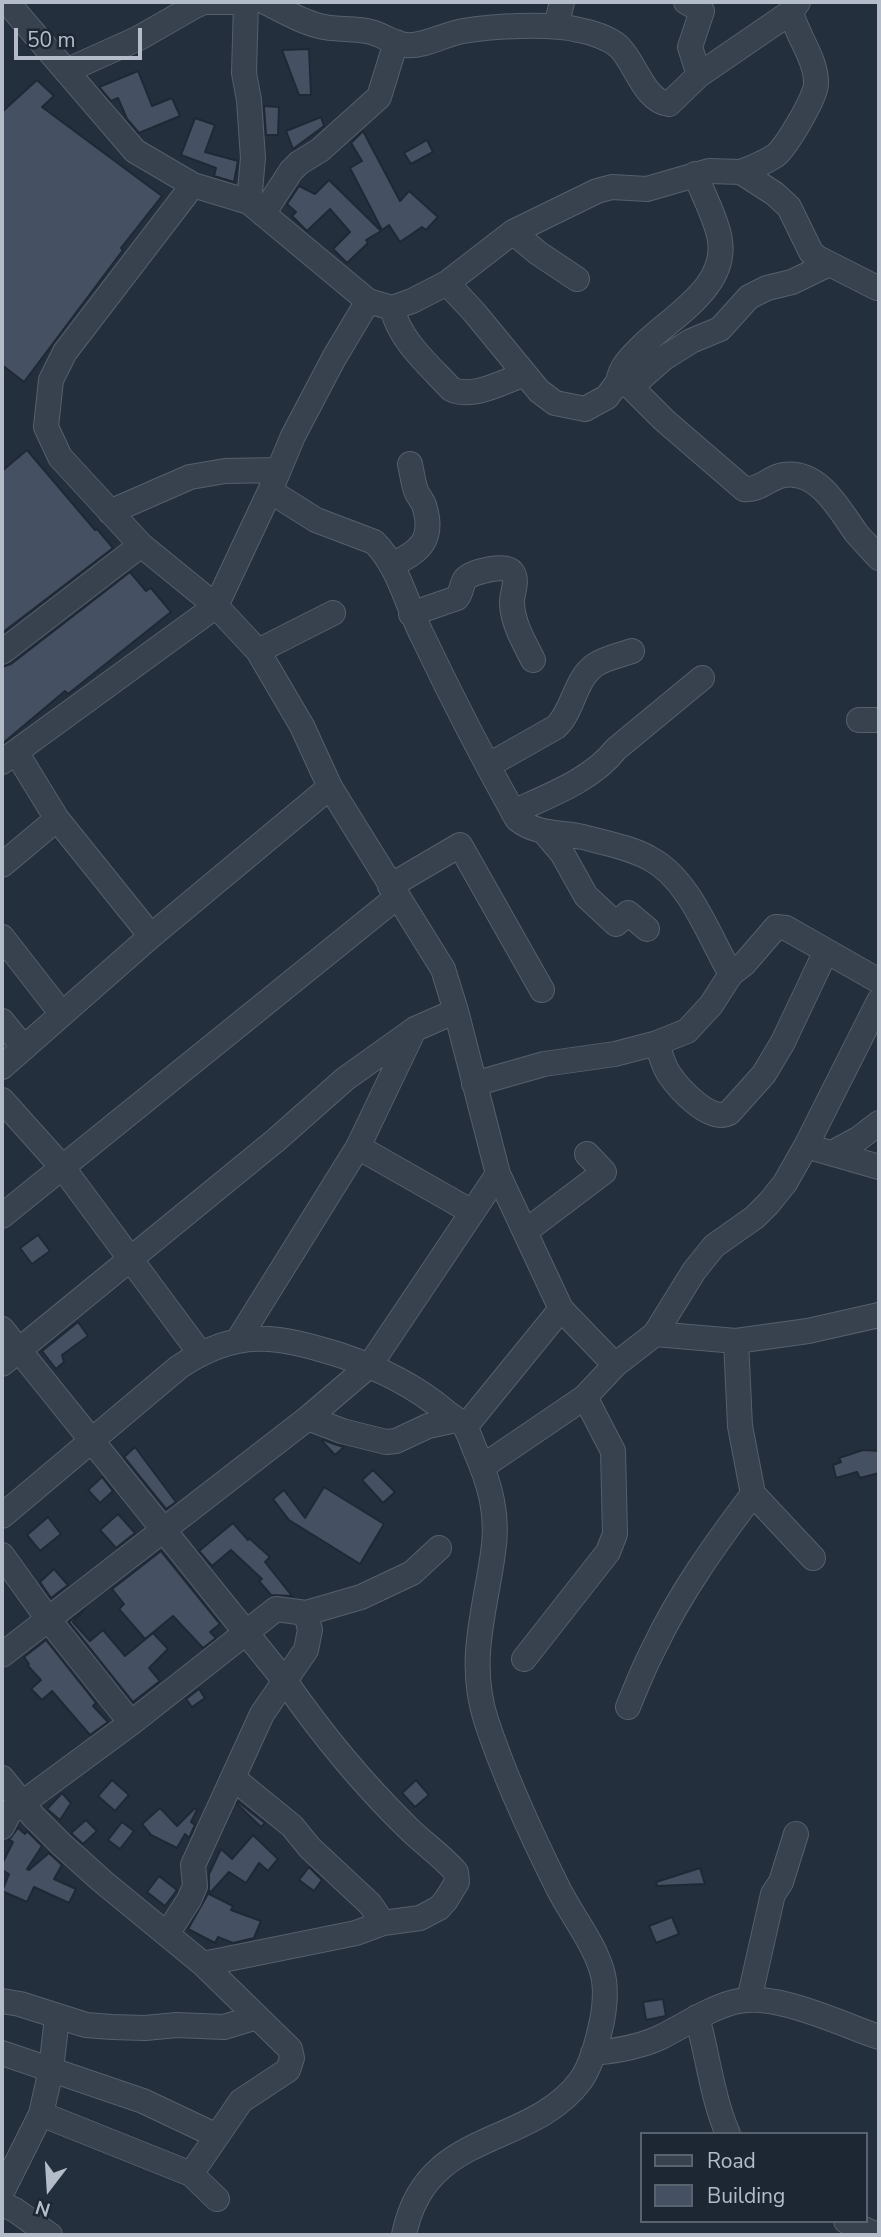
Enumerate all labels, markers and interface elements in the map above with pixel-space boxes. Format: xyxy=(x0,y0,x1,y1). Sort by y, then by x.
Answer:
scale bar xyxy=(18,14,145,58)
text: 50 m xyxy=(27,26,76,54)
legend xyxy=(640,2132,867,2223)
text: Road xyxy=(707,2147,756,2175)
north arrow xyxy=(14,2153,84,2223)
text: Building xyxy=(707,2182,785,2210)
text: N xyxy=(32,2194,53,2223)

